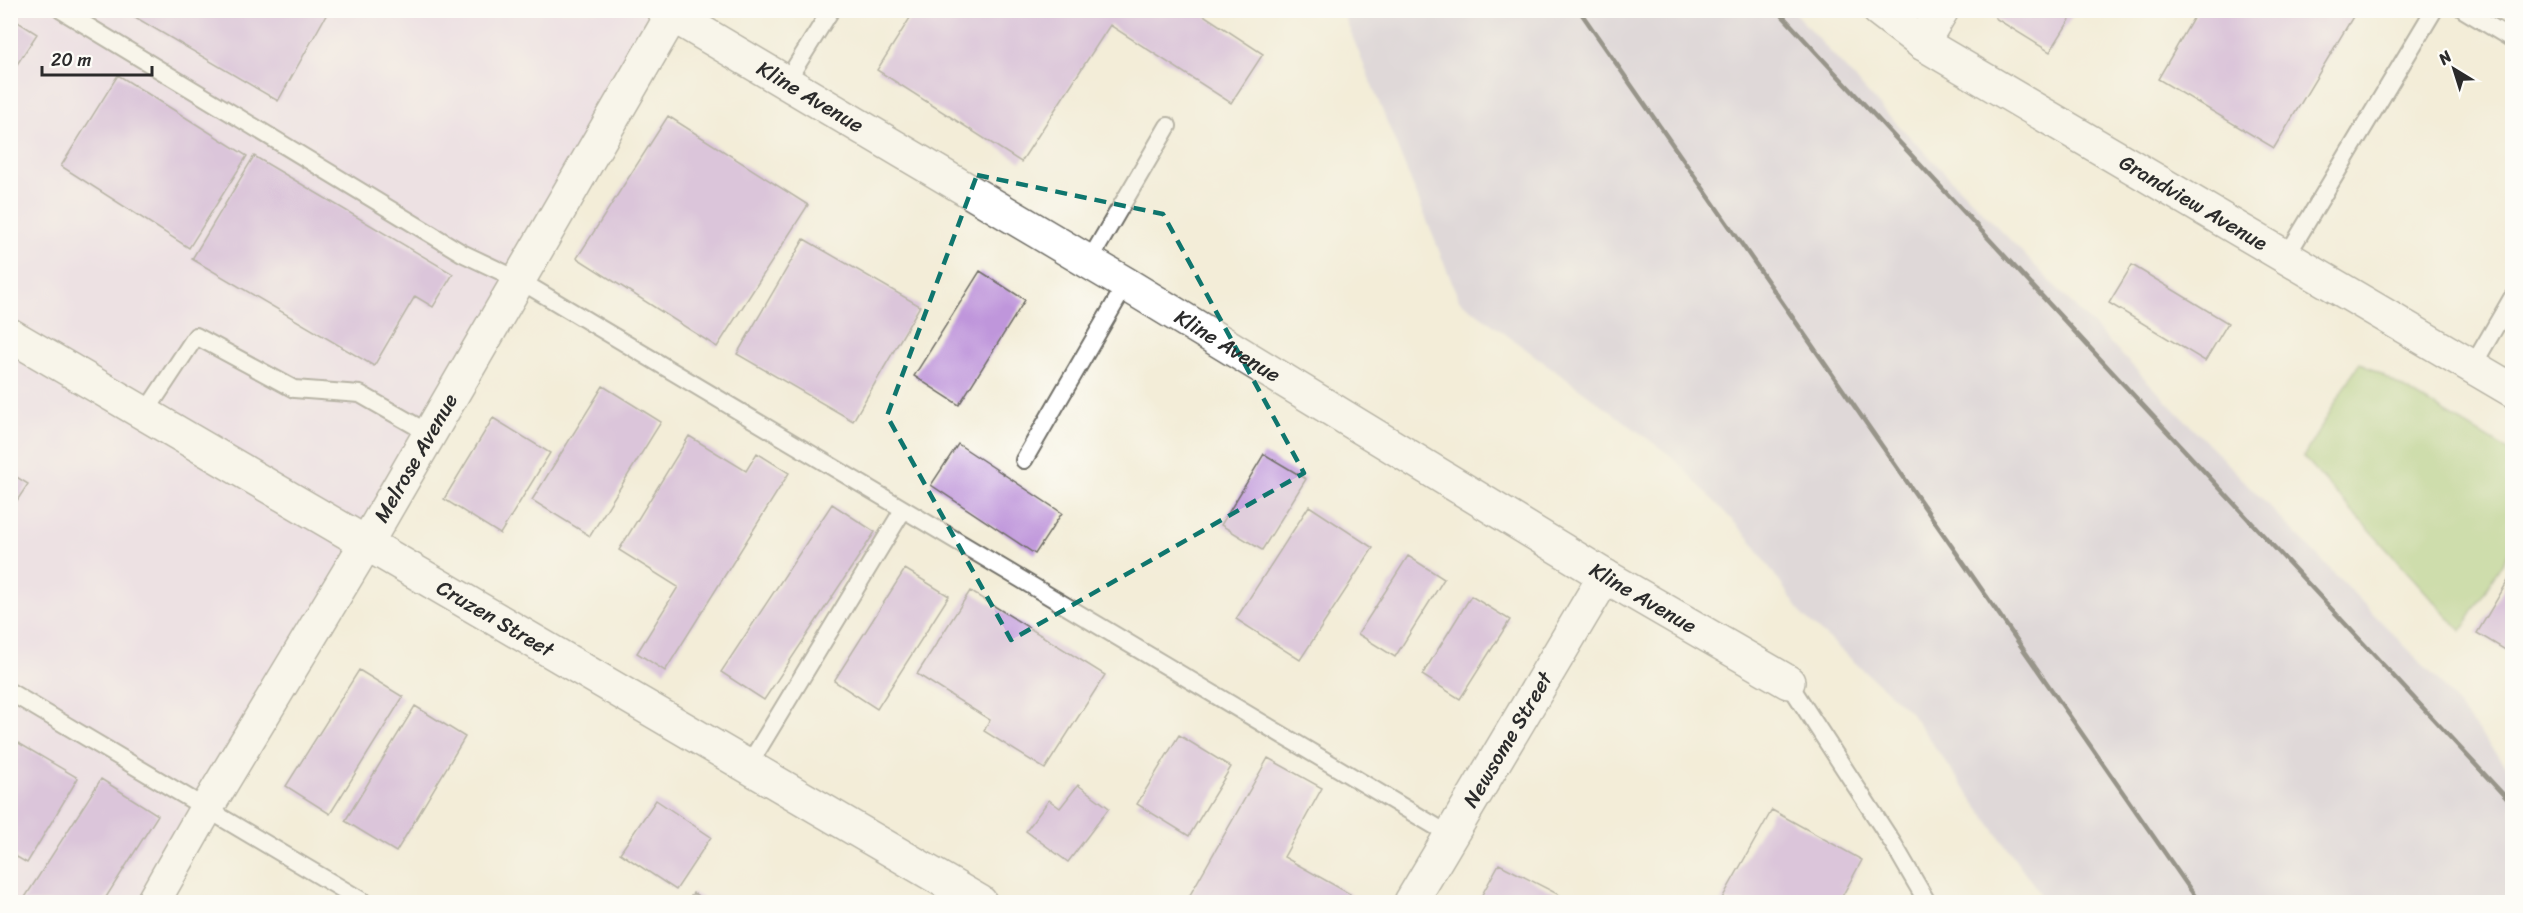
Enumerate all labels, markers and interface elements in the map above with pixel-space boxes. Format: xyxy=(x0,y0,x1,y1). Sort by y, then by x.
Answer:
scale bar xyxy=(42,39,152,77)
north arrow xyxy=(2424,39,2484,99)
text: N xyxy=(2431,42,2459,73)
text: 20 m xyxy=(51,44,91,76)
street label: Kline Avenue xyxy=(749,50,871,144)
street label: Grandview Avenue xyxy=(2112,144,2275,261)
street label: Kline Avenue xyxy=(1167,299,1288,393)
street label: Melrose Avenue xyxy=(363,386,468,530)
street label: Kline Avenue xyxy=(1582,552,1704,644)
street label: Cruzen Street xyxy=(429,569,563,669)
street label: Newsome Street xyxy=(1452,663,1564,815)

